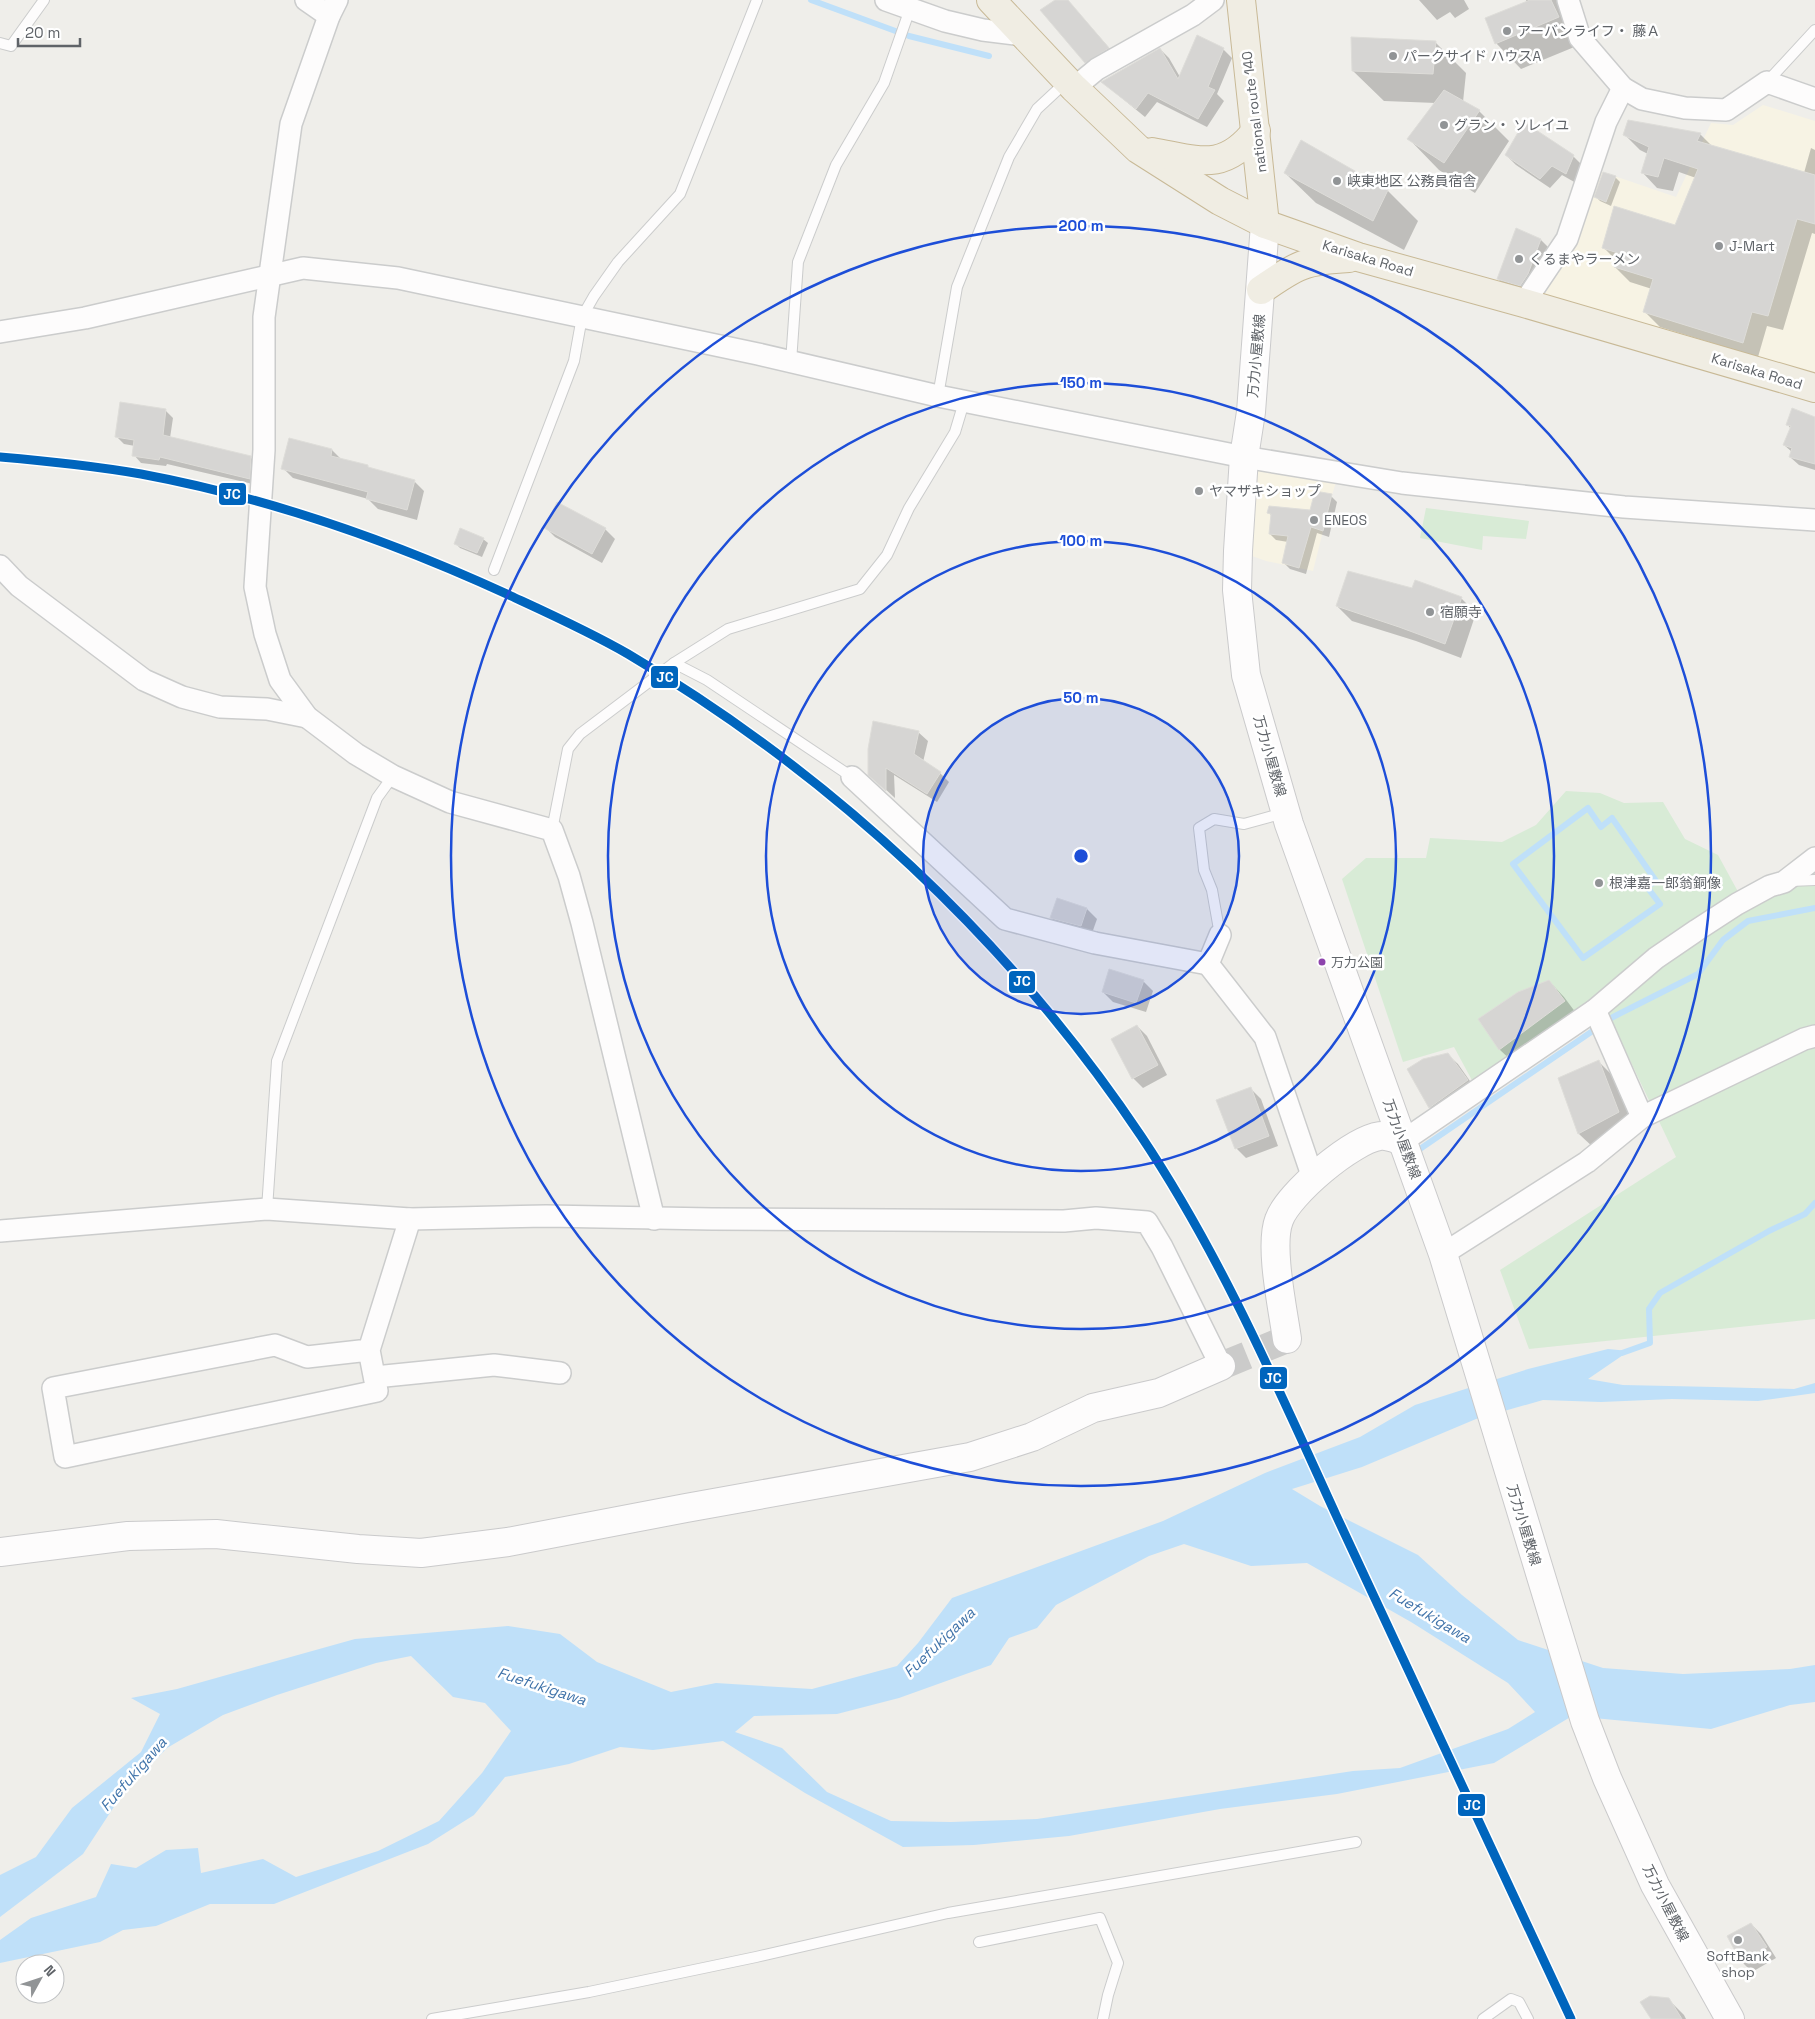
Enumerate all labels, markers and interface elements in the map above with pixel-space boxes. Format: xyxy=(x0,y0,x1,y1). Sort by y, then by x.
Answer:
scale bar xyxy=(18,15,80,47)
place label: アーバンライフ・ 藤Ａ xyxy=(1517,22,1660,40)
text: 20 m xyxy=(25,23,60,42)
marker: アーバンライフ・ 藤Ａ xyxy=(1501,25,1513,37)
place label: パークサイド ハウスA xyxy=(1403,47,1542,65)
street label: national route 140 xyxy=(1238,50,1270,174)
marker: パークサイド ハウスA xyxy=(1387,50,1399,62)
place label: グラン・ ソレイユ xyxy=(1454,116,1569,134)
marker: グラン・ ソレイユ xyxy=(1438,119,1450,131)
place label: 峡東地区 公務員宿舎 xyxy=(1347,172,1477,190)
marker: 峡東地区 公務員宿舎 xyxy=(1331,175,1343,187)
text: 200 m xyxy=(1059,216,1103,235)
street label: Karisaka Road xyxy=(1320,236,1416,280)
place label: J-Mart xyxy=(1729,237,1775,255)
marker: J-Mart xyxy=(1713,240,1725,252)
place label: くるまやラーメン xyxy=(1529,250,1640,268)
marker: くるまやラーメン xyxy=(1513,253,1525,265)
street label: 万力小屋敷線 xyxy=(1243,313,1269,399)
street label: Karisaka Road xyxy=(1709,349,1805,393)
text: 150 m xyxy=(1060,373,1102,392)
line badge: JC xyxy=(218,482,247,506)
place label: ヤマザキショップ xyxy=(1209,482,1321,500)
text: JC xyxy=(223,485,241,503)
marker: ヤマザキショップ xyxy=(1193,485,1205,497)
place label: ENEOS xyxy=(1324,511,1367,529)
marker: ENEOS xyxy=(1308,514,1320,526)
text: 100 m xyxy=(1060,531,1102,550)
place label: 宿願寺 xyxy=(1440,603,1482,621)
marker: 宿願寺 xyxy=(1424,606,1436,618)
line badge: JC xyxy=(650,665,679,689)
text: JC xyxy=(656,668,674,686)
text: 50 m xyxy=(1063,688,1099,707)
street label: 万力小屋敷線 xyxy=(1250,713,1290,799)
centre of rings xyxy=(1072,847,1090,865)
place label: 根津嘉一郎翁銅像 xyxy=(1609,874,1721,892)
marker: 根津嘉一郎翁銅像 xyxy=(1593,877,1605,889)
place label: 万力公園 xyxy=(1331,954,1383,971)
marker: 万力公園 xyxy=(1317,957,1327,967)
line badge: JC xyxy=(1008,970,1036,994)
text: JC xyxy=(1013,972,1031,990)
street label: 万力小屋敷線 xyxy=(1379,1096,1425,1182)
line badge: JC xyxy=(1259,1366,1288,1390)
text: JC xyxy=(1264,1369,1282,1387)
street label: 万力小屋敷線 xyxy=(1503,1482,1545,1568)
water label: Fuefukigawa xyxy=(1386,1583,1475,1647)
water label: Fuefukigawa xyxy=(899,1603,979,1681)
water label: Fuefukigawa xyxy=(495,1663,589,1709)
water label: Fuefukigawa xyxy=(96,1733,171,1815)
line badge: JC xyxy=(1457,1793,1486,1817)
text: JC xyxy=(1463,1796,1481,1814)
street label: 万力小屋敷線 xyxy=(1639,1861,1693,1945)
marker: SoftBank shop xyxy=(1732,1934,1744,1946)
place label: SoftBank shop xyxy=(1707,1947,1770,1981)
north arrow xyxy=(15,1954,65,2004)
text: N xyxy=(40,1961,60,1980)

